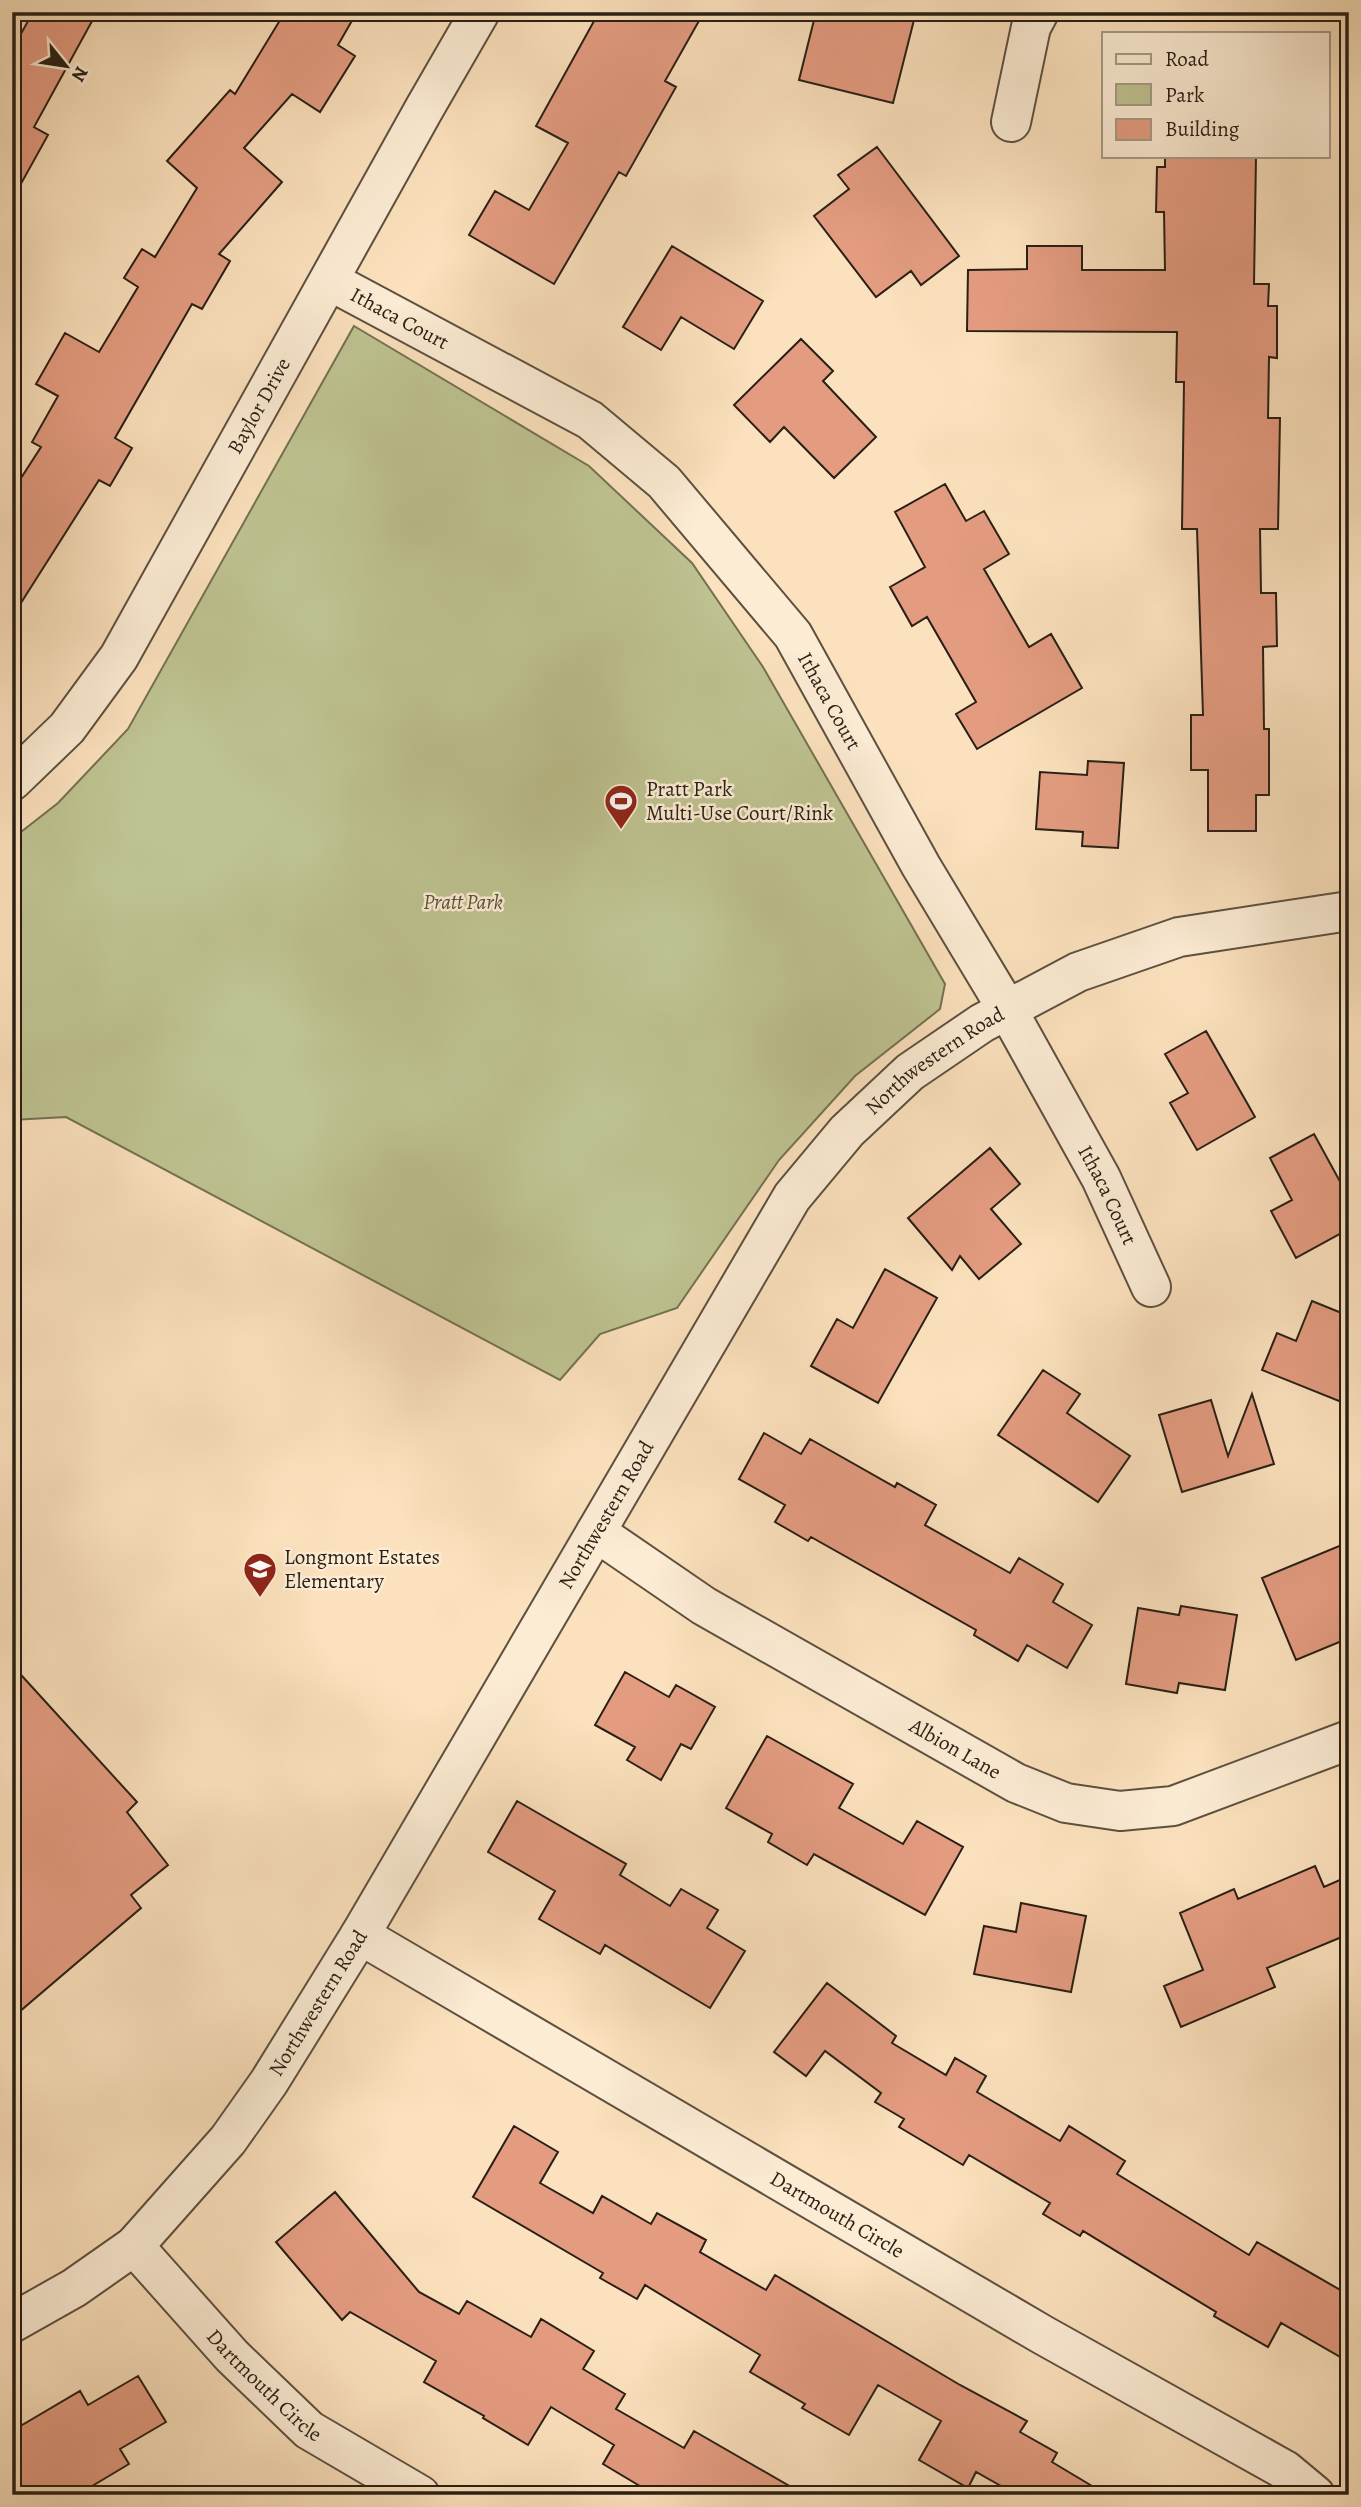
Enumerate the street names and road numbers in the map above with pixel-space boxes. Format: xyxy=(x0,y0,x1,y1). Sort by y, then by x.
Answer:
street label: Ithaca Court xyxy=(346,280,454,356)
street label: Baylor Drive xyxy=(221,352,297,459)
street label: Ithaca Court xyxy=(791,647,868,755)
street label: Northwestern Road xyxy=(859,999,1010,1121)
street label: Ithaca Court xyxy=(1071,1140,1144,1249)
street label: Northwestern Road xyxy=(552,1435,661,1594)
street label: Albion Lane xyxy=(904,1711,1006,1786)
street label: Northwestern Road xyxy=(262,1924,374,2081)
street label: Dartmouth Circle xyxy=(765,2164,909,2265)
street label: Dartmouth Circle xyxy=(200,2323,327,2448)

